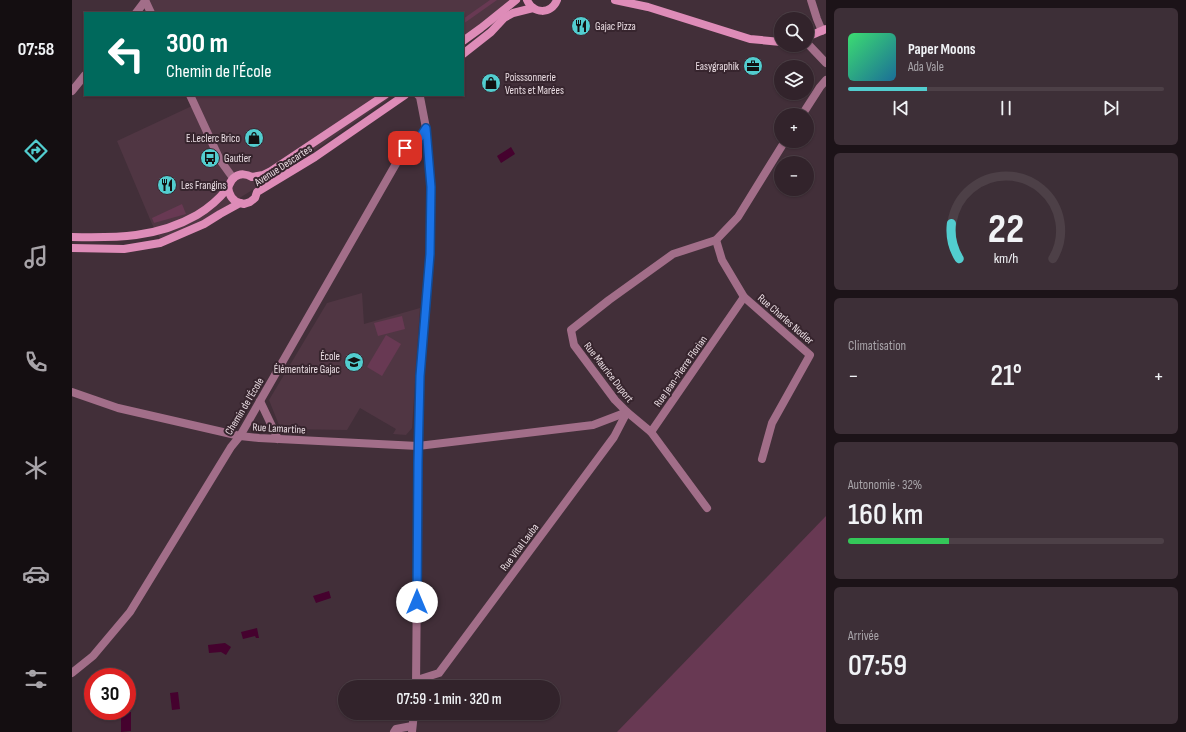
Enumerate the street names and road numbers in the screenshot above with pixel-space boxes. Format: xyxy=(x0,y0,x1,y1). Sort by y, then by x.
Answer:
street label: Avenue Descartes xyxy=(251,142,314,189)
street label: Rue Charles Nodier xyxy=(755,292,816,347)
street label: Rue Jean-Pierre Florian xyxy=(651,333,710,409)
street label: Rue Maurice Duport xyxy=(581,340,637,405)
street label: Chemin de l'École xyxy=(222,375,267,437)
street label: Rue Lamartine xyxy=(252,421,306,436)
street label: Rue Vital Lauba xyxy=(497,521,541,574)

